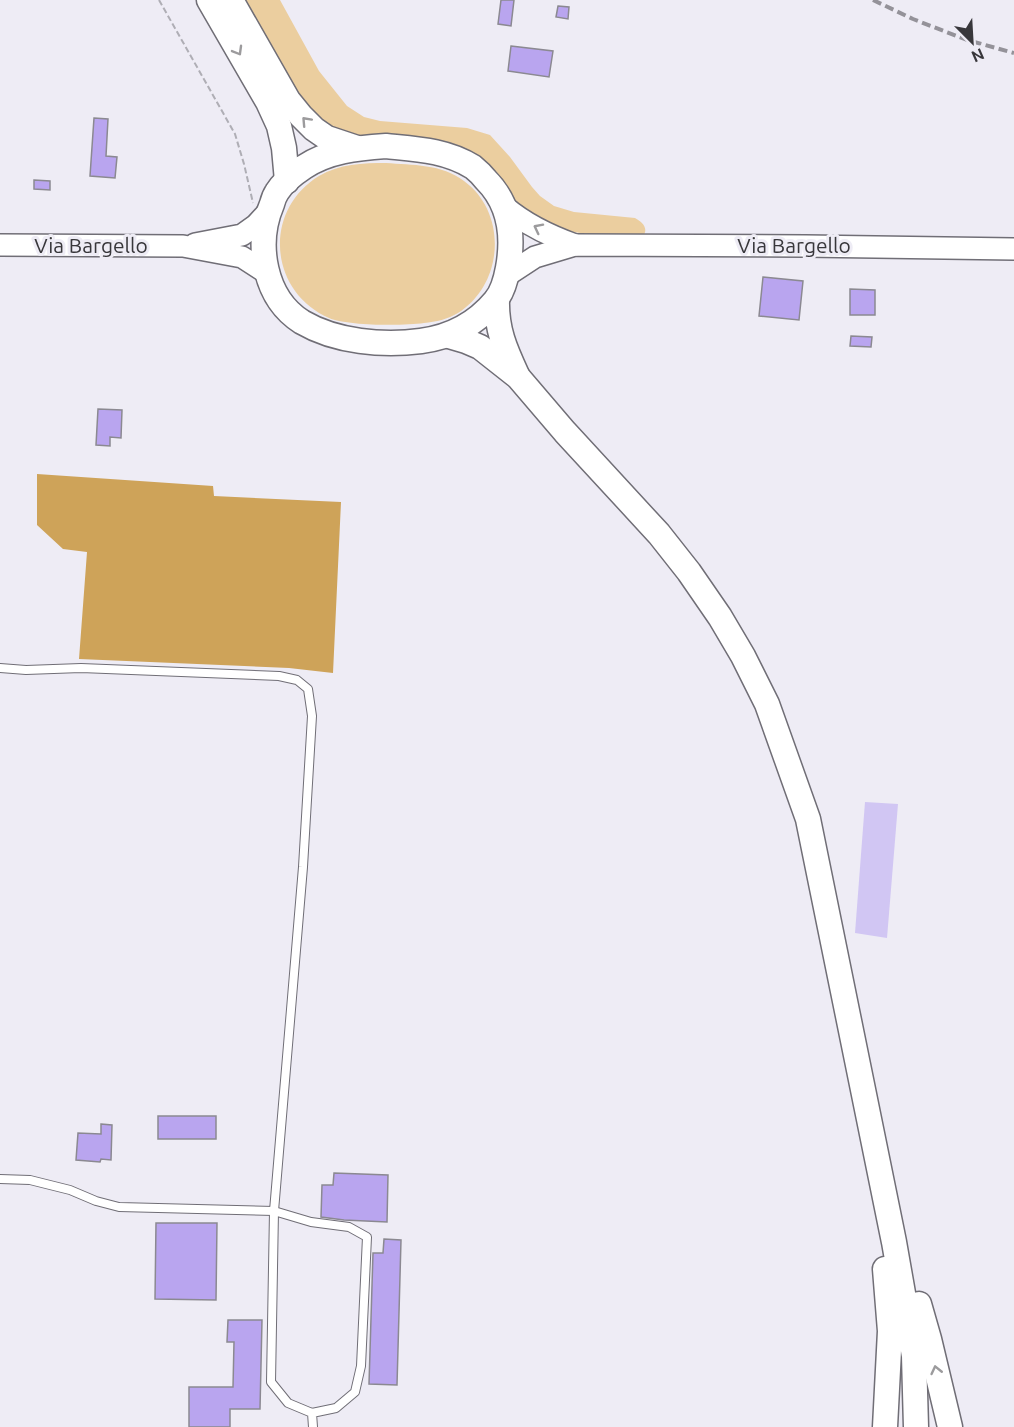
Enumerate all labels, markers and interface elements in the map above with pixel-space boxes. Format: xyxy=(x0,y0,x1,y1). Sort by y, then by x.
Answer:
north arrow xyxy=(942,12,1002,72)
one-way arrow xyxy=(231,45,242,55)
text: N xyxy=(969,45,987,66)
one-way arrow xyxy=(302,118,313,128)
one-way arrow xyxy=(534,224,545,236)
street label: Via Bargello xyxy=(34,233,148,257)
street label: Via Bargello xyxy=(737,233,851,257)
one-way arrow xyxy=(931,1365,944,1375)

